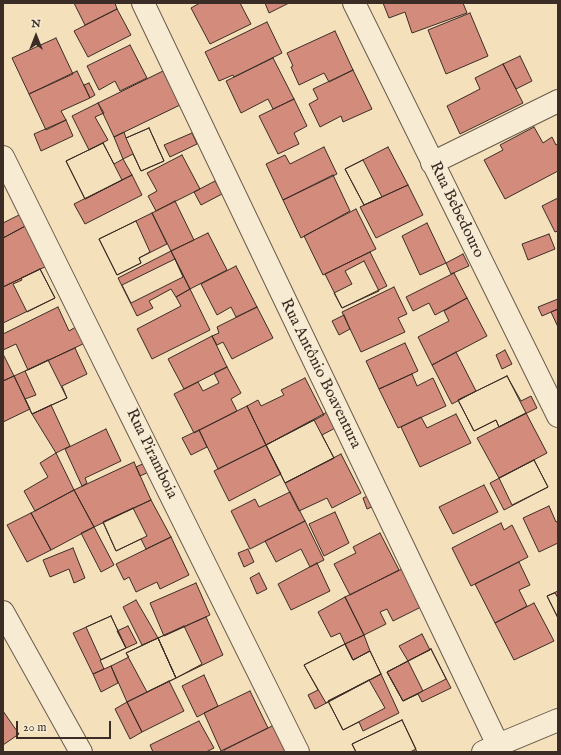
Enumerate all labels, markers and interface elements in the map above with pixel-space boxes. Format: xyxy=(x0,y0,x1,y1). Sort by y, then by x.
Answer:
north arrow xyxy=(16,16,56,56)
text: N xyxy=(31,17,41,31)
street label: Rua Bebedouro xyxy=(424,159,488,261)
street label: Rua Antônio Boaventura xyxy=(275,296,365,452)
street label: Rua Piramboia xyxy=(121,406,181,502)
scale bar xyxy=(18,713,113,739)
text: 20 m xyxy=(23,720,46,735)

